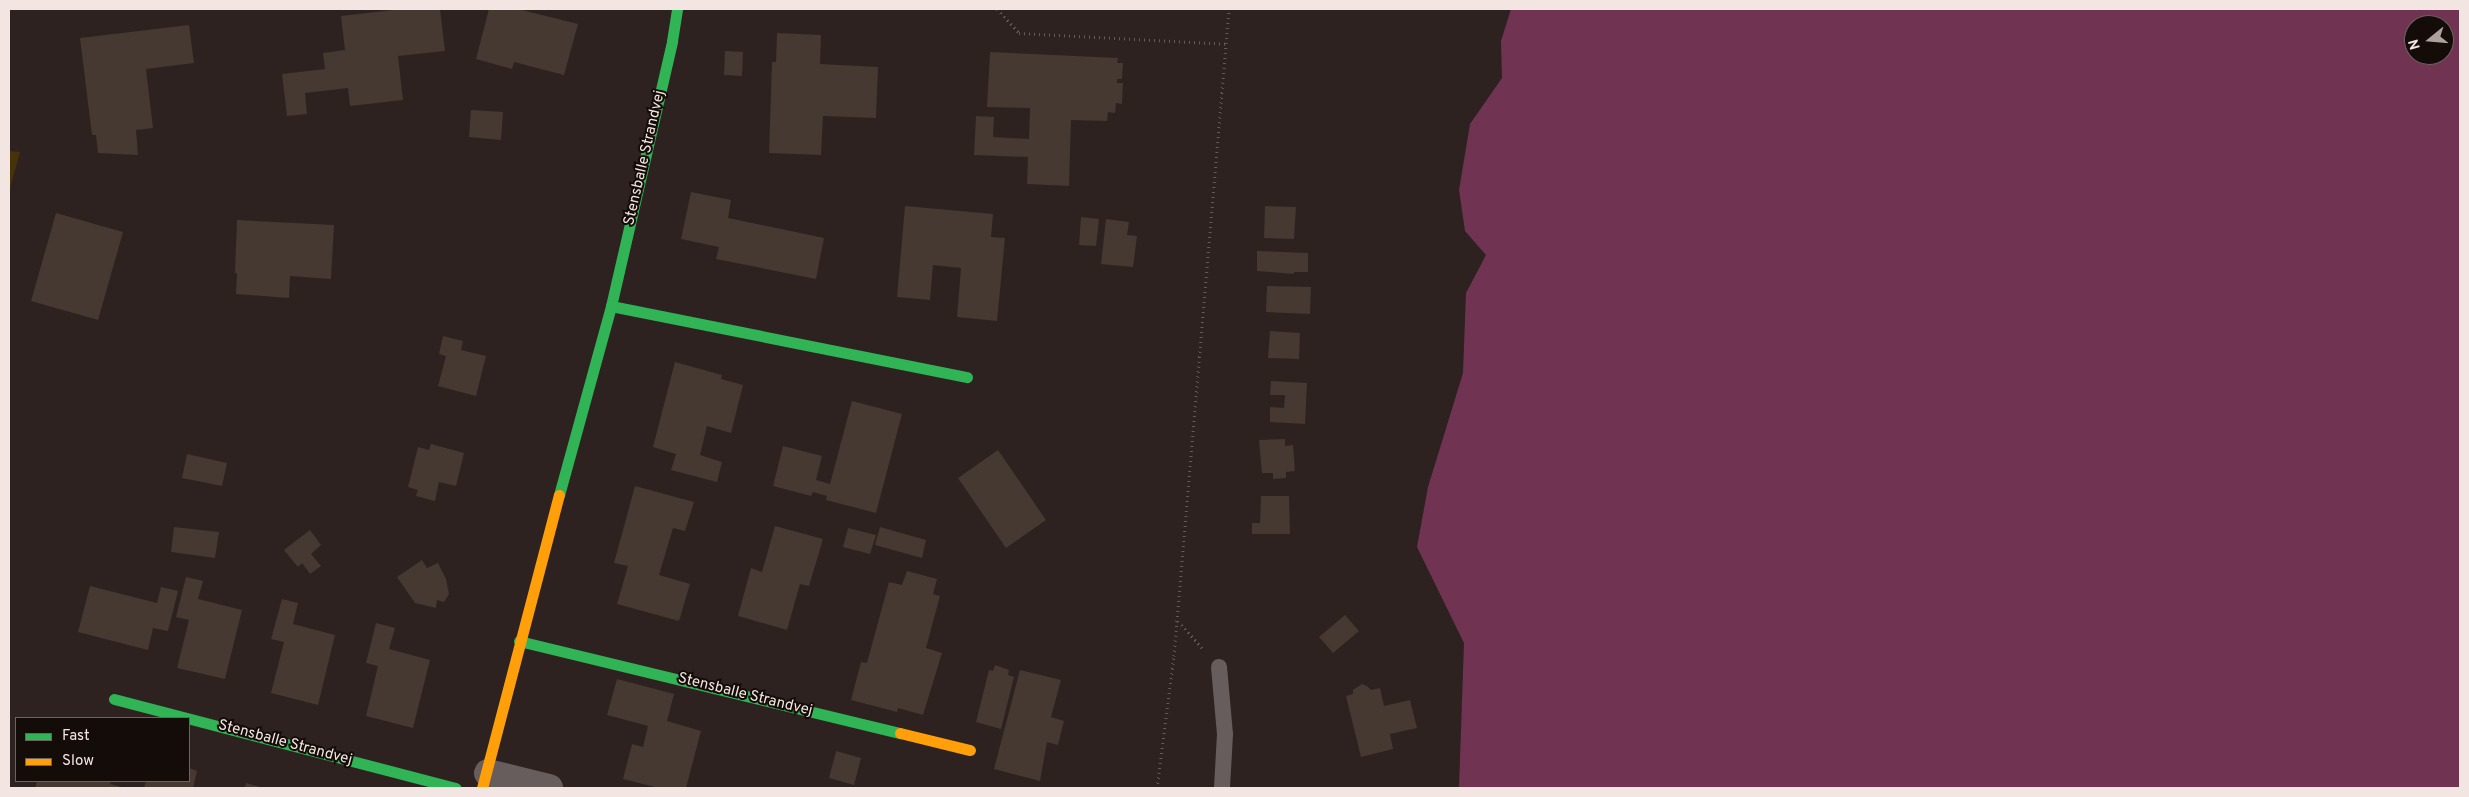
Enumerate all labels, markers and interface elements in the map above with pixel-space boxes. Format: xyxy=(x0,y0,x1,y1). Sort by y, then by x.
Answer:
north arrow xyxy=(2404,15,2454,65)
text: N xyxy=(2406,37,2425,52)
street label: Stensballe Strandvej xyxy=(621,89,669,227)
street label: Stensballe Strandvej xyxy=(676,670,814,720)
street label: Stensballe Strandvej xyxy=(216,716,354,770)
legend xyxy=(15,717,190,782)
text: Fast xyxy=(62,727,90,746)
text: Slow xyxy=(62,752,94,771)

